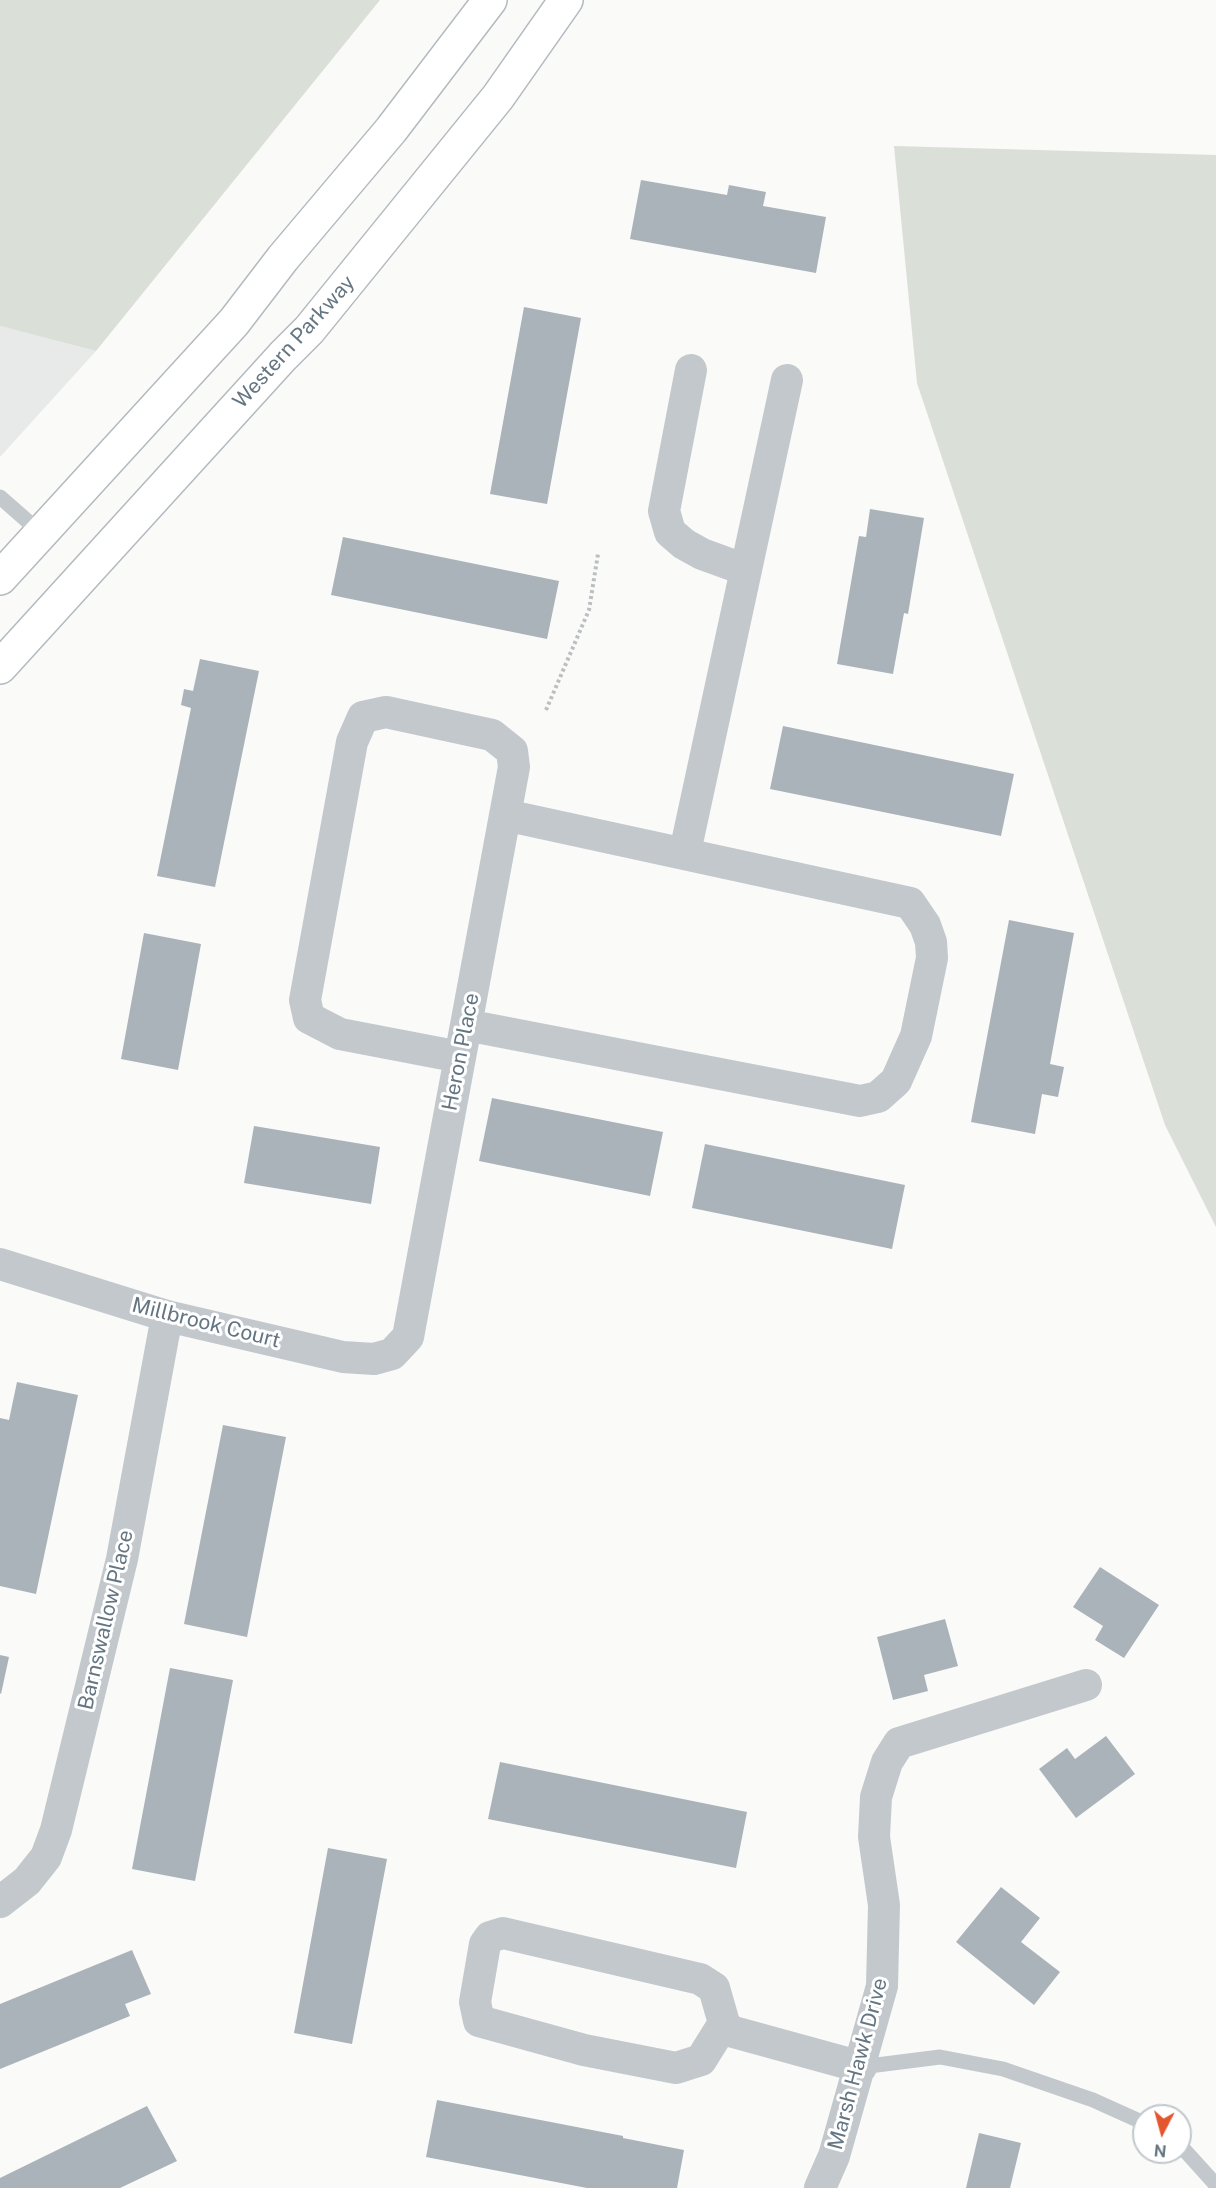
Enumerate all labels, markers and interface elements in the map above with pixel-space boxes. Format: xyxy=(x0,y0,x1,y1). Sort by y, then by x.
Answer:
street label: Western Parkway xyxy=(228,270,360,414)
street label: Heron Place xyxy=(437,991,485,1113)
street label: Millbrook Court xyxy=(129,1292,283,1354)
street label: Barnswallow Place xyxy=(73,1528,139,1712)
street label: Marsh Hawk Drive xyxy=(823,1975,893,2153)
north arrow xyxy=(1132,2104,1192,2164)
text: N xyxy=(1153,2140,1167,2161)

